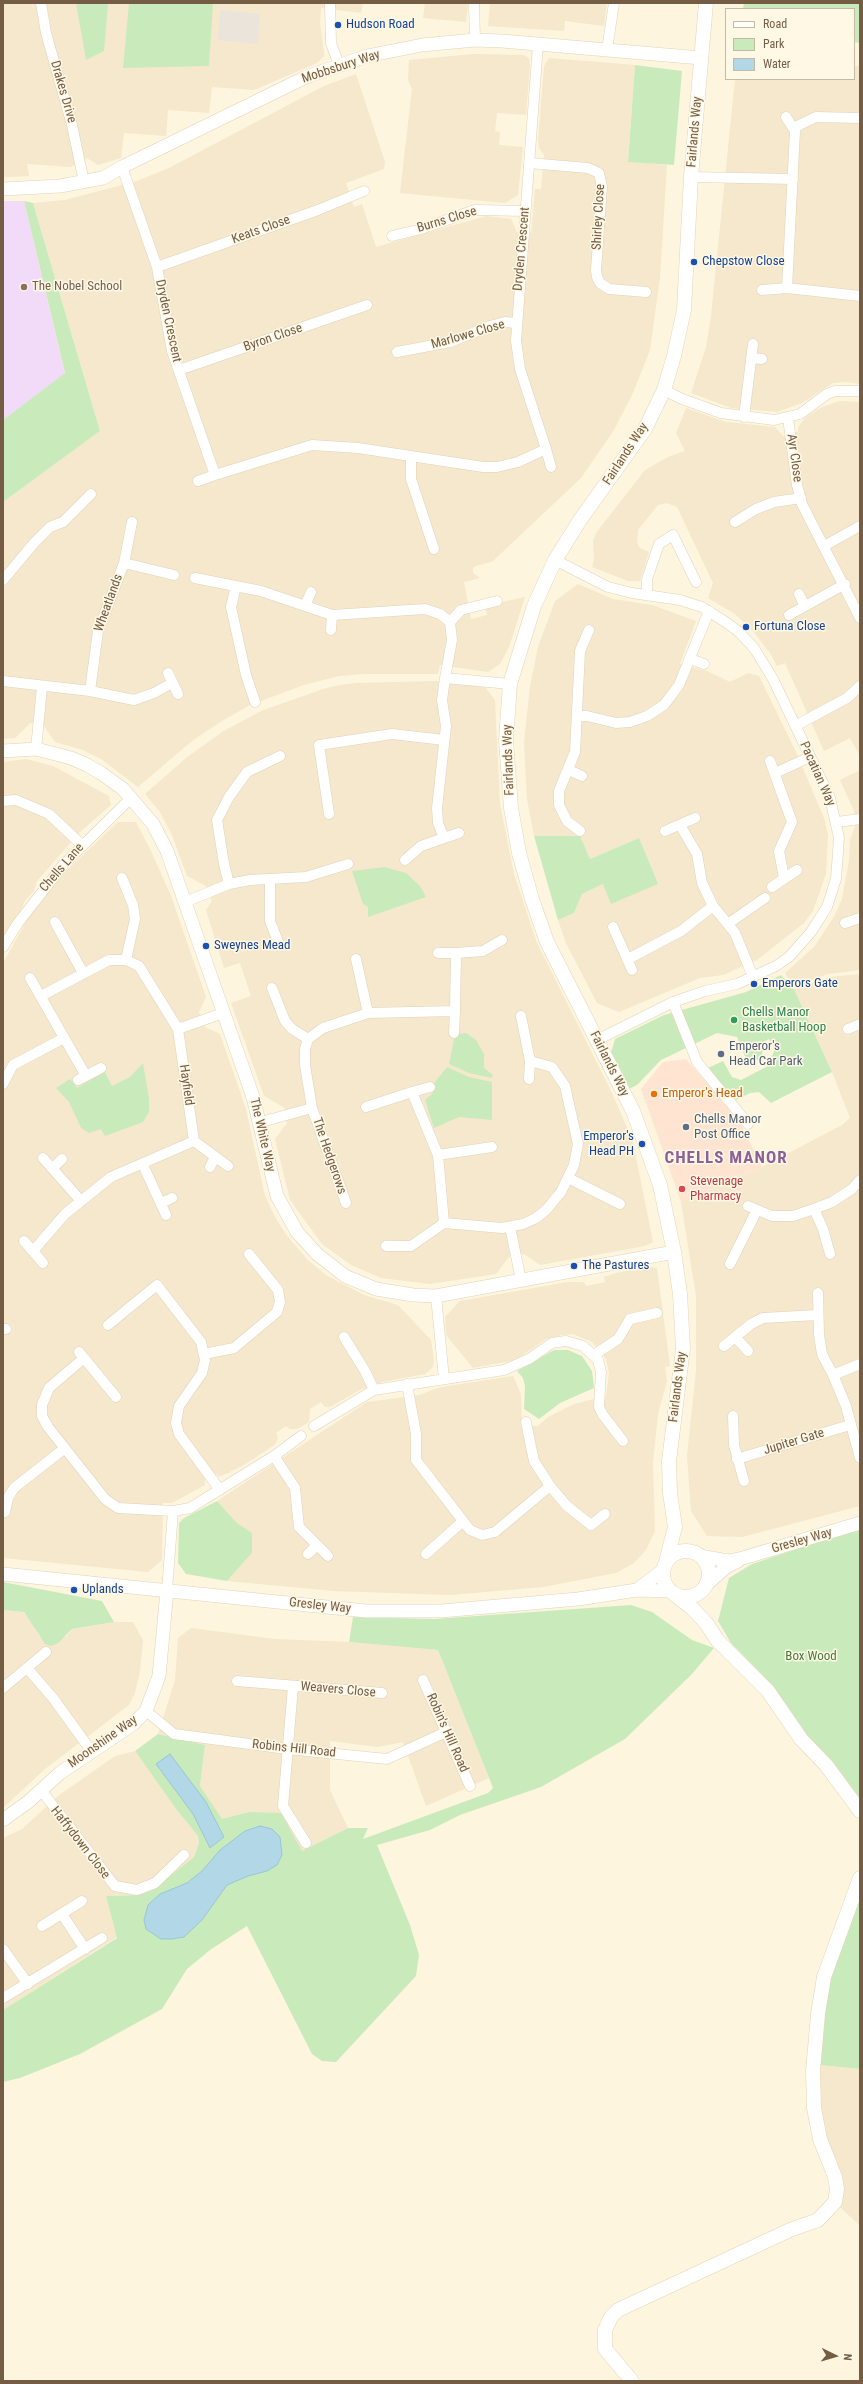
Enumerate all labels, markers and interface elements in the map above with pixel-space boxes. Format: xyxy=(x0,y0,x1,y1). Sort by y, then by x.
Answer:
legend xyxy=(725,8,855,80)
place label: Hudson Road xyxy=(346,17,415,33)
text: Road xyxy=(763,17,787,31)
marker: Hudson Road xyxy=(333,20,343,30)
text: Park xyxy=(763,37,784,51)
street label: Mobbsbury Way xyxy=(300,47,382,87)
text: Water xyxy=(763,57,791,71)
street label: Drakes Drive xyxy=(47,59,79,125)
street label: Fairlands Way xyxy=(684,96,706,168)
street label: Shirley Close xyxy=(589,184,609,250)
street label: Burns Close xyxy=(415,204,479,236)
street label: Dryden Crescent xyxy=(511,206,533,292)
street label: Keats Close xyxy=(230,212,292,248)
place label: Chepstow Close xyxy=(702,254,785,270)
marker: Chepstow Close xyxy=(689,257,699,267)
street label: Dryden Crescent xyxy=(152,278,184,364)
place label: The Nobel School xyxy=(32,279,122,295)
marker: The Nobel School xyxy=(19,282,29,292)
street label: Marlowe Close xyxy=(429,317,507,353)
street label: Byron Close xyxy=(242,321,304,355)
street label: Fairlands Way xyxy=(600,420,652,488)
street label: Ayr Close xyxy=(783,433,805,483)
street label: Wheatlands xyxy=(91,572,127,634)
place label: Fortuna Close xyxy=(754,619,825,635)
marker: Fortuna Close xyxy=(741,622,751,632)
street label: Fairlands Way xyxy=(500,724,518,796)
street label: Pacatian Way xyxy=(796,739,838,809)
street label: Chells Lane xyxy=(37,840,87,896)
place label: Sweynes Mead xyxy=(214,938,291,954)
marker: Sweynes Mead xyxy=(201,941,211,951)
place label: Emperors Gate xyxy=(762,976,838,992)
marker: Emperors Gate xyxy=(749,979,759,989)
place label: Chells Manor Basketball Hoop xyxy=(742,1005,826,1036)
marker: Chells Manor Basketball Hoop xyxy=(729,1015,739,1025)
street label: Fairlands Way xyxy=(586,1029,632,1099)
place label: Emperor's Head Car Park xyxy=(729,1039,803,1070)
marker: Emperor's Head Car Park xyxy=(716,1049,726,1059)
street label: Hayfield xyxy=(175,1063,197,1107)
place label: Emperor's Head xyxy=(662,1086,743,1102)
marker: Emperor's Head xyxy=(649,1089,659,1099)
street label: The White Way xyxy=(246,1096,278,1174)
place label: Chells Manor Post Office xyxy=(694,1112,761,1143)
street label: The Hedgerows xyxy=(309,1116,349,1196)
marker: Chells Manor Post Office xyxy=(681,1122,691,1132)
place label: Emperor's Head PH xyxy=(583,1129,634,1160)
marker: Emperor's Head PH xyxy=(637,1139,647,1149)
district label: CHELLS MANOR xyxy=(664,1149,788,1169)
place label: Stevenage Pharmacy xyxy=(690,1174,743,1205)
marker: Stevenage Pharmacy xyxy=(677,1184,687,1194)
place label: The Pastures xyxy=(582,1258,649,1274)
marker: The Pastures xyxy=(569,1261,579,1271)
street label: Fairlands Way xyxy=(666,1351,690,1423)
street label: Jupiter Gate xyxy=(762,1425,826,1459)
street label: Gresley Way xyxy=(770,1525,834,1557)
place label: Uplands xyxy=(82,1582,124,1598)
marker: Uplands xyxy=(69,1585,79,1595)
street label: Gresley Way xyxy=(288,1595,352,1617)
park label: Box Wood xyxy=(785,1649,837,1665)
street label: Weavers Close xyxy=(300,1679,376,1701)
street label: Robin's Hill Road xyxy=(423,1691,471,1775)
street label: Moonshine Way xyxy=(65,1712,141,1772)
street label: Robins Hill Road xyxy=(251,1737,337,1761)
street label: Haffydown Close xyxy=(47,1804,113,1882)
north arrow xyxy=(815,2336,855,2376)
text: N xyxy=(841,2353,854,2361)

